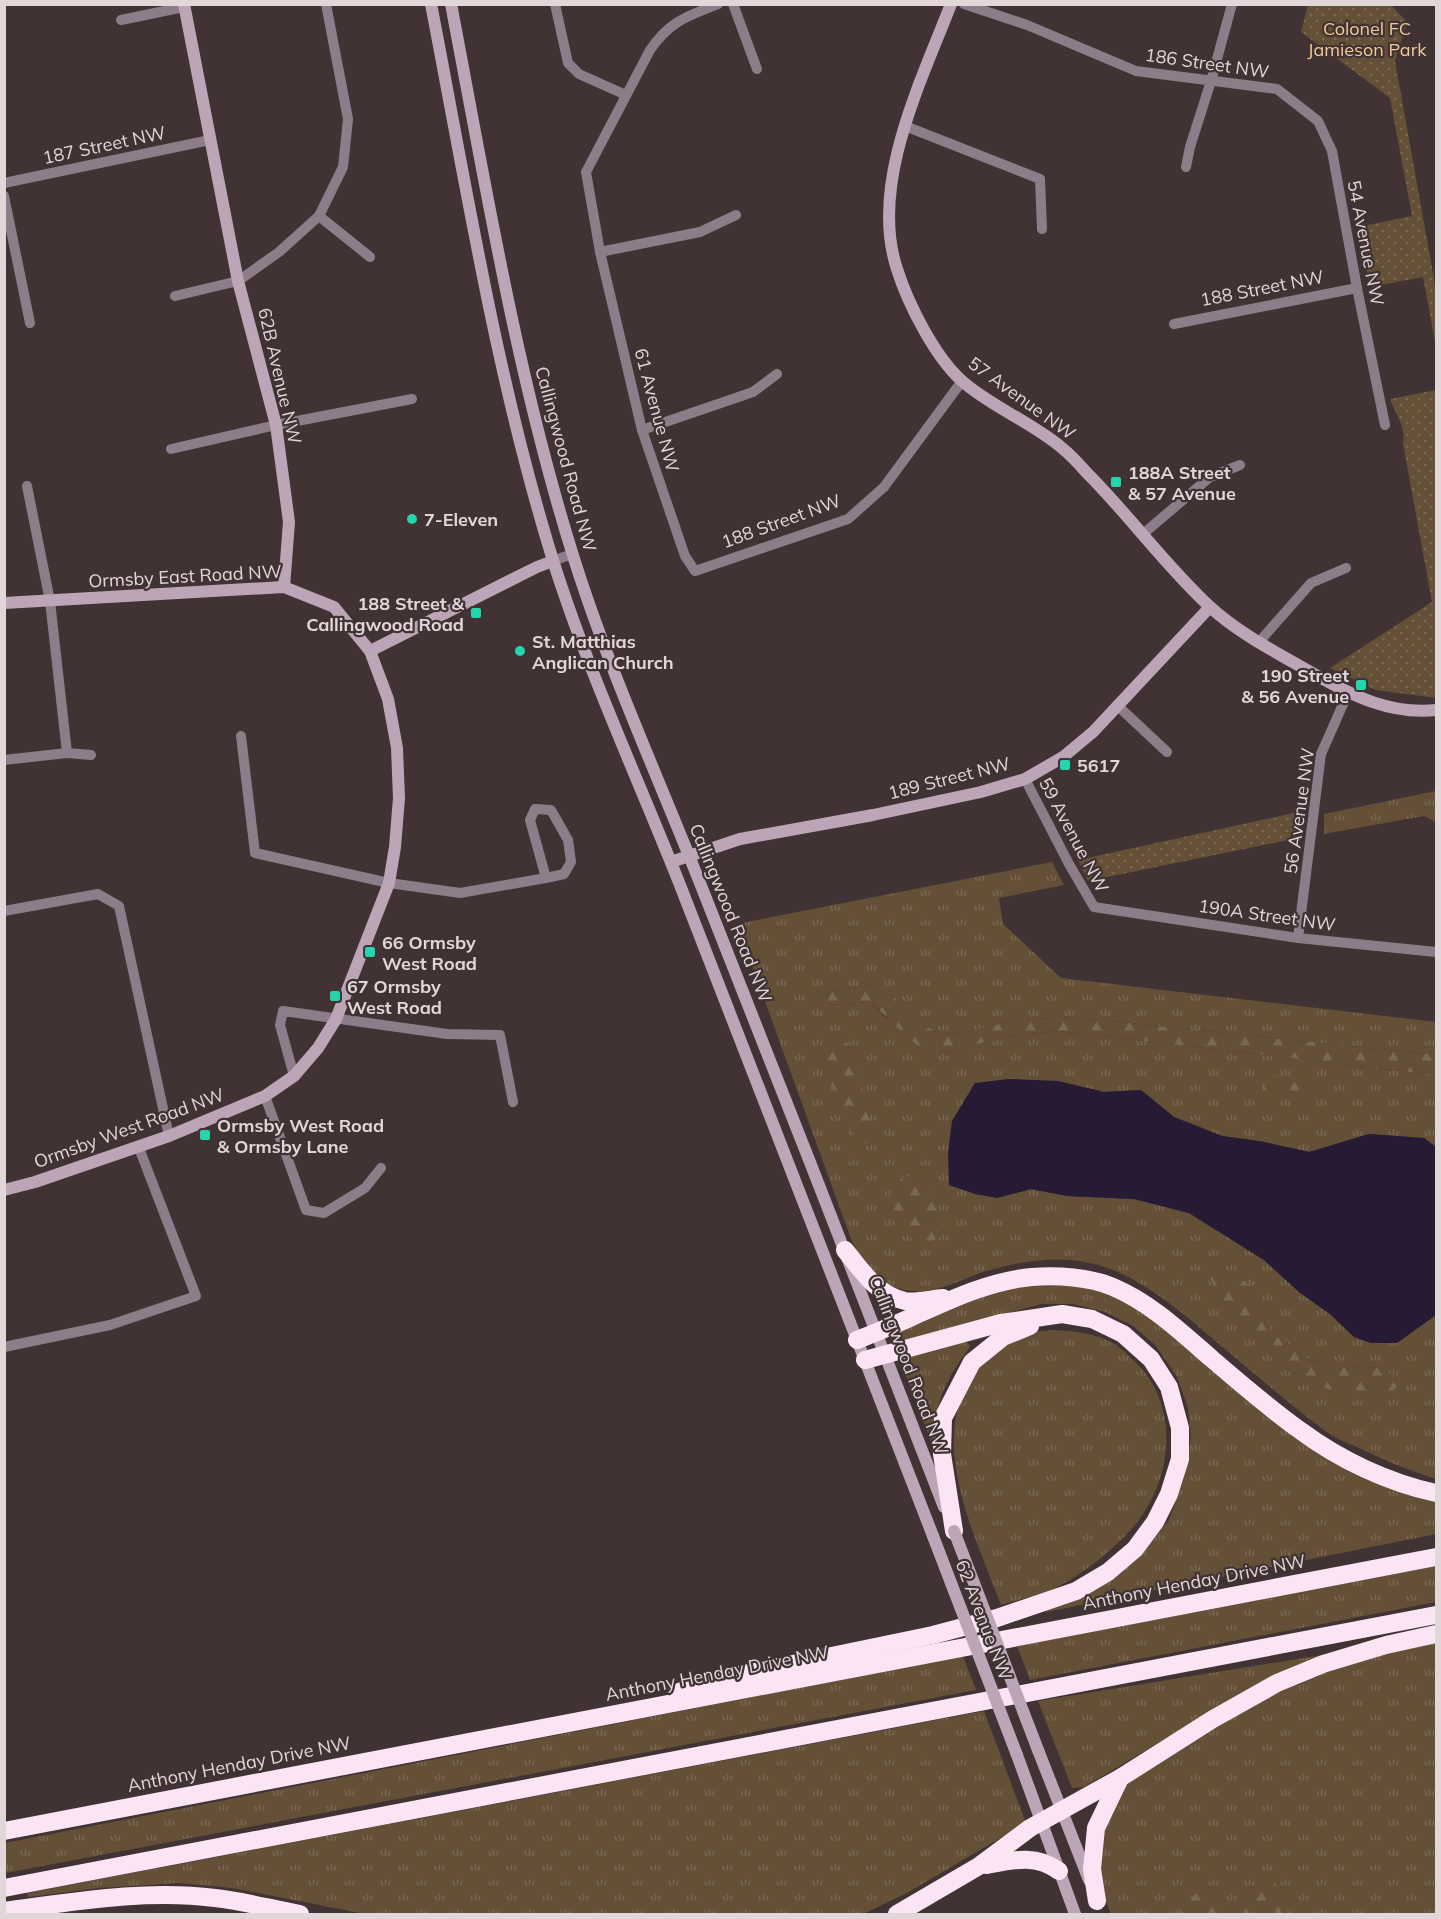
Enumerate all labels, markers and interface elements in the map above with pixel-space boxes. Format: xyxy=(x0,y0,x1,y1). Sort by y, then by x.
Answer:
park label: Colonel FC Jamieson Park xyxy=(1308,17,1427,61)
street label: 186 Street NW xyxy=(1143,43,1271,83)
street label: 187 Street NW xyxy=(40,121,168,169)
street label: 54 Avenue NW xyxy=(1343,178,1389,308)
street label: 188 Street NW xyxy=(1198,265,1326,311)
street label: 62B Avenue NW xyxy=(253,305,307,447)
street label: 61 Avenue NW xyxy=(629,346,685,474)
street label: 57 Avenue NW xyxy=(964,351,1080,445)
street label: Callingwood Road NW xyxy=(530,364,602,554)
place label: 188A Street & 57 Avenue xyxy=(1128,461,1236,505)
marker: 188A Street & 57 Avenue xyxy=(1109,475,1123,489)
street label: 188 Street NW xyxy=(718,489,844,553)
place label: 7-Eleven xyxy=(424,508,498,531)
marker: 7-Eleven xyxy=(405,512,419,526)
street label: Ormsby East Road NW xyxy=(88,559,282,593)
place label: 188 Street & Callingwood Road xyxy=(306,592,465,636)
marker: 188 Street & Callingwood Road xyxy=(469,606,483,620)
place label: St. Matthias Anglican Church xyxy=(532,630,674,674)
marker: St. Matthias Anglican Church xyxy=(513,644,527,658)
place label: 190 Street & 56 Avenue xyxy=(1241,664,1349,708)
marker: 190 Street & 56 Avenue xyxy=(1354,678,1368,692)
street label: 56 Avenue NW xyxy=(1279,746,1319,876)
street label: 189 Street NW xyxy=(886,752,1012,804)
place label: 5617 xyxy=(1077,754,1120,777)
marker: 5617 xyxy=(1058,758,1072,772)
street label: 59 Avenue NW xyxy=(1034,773,1114,897)
street label: Callingwood Road NW xyxy=(685,820,777,1006)
street label: 190A Street NW xyxy=(1197,894,1337,936)
place label: 66 Ormsby West Road xyxy=(382,931,477,975)
marker: 66 Ormsby West Road xyxy=(363,945,377,959)
place label: 67 Ormsby West Road xyxy=(347,975,442,1019)
marker: 67 Ormsby West Road xyxy=(328,989,342,1003)
street label: Ormsby West Road NW xyxy=(31,1083,227,1173)
place label: Ormsby West Road & Ormsby Lane xyxy=(217,1114,384,1158)
marker: Ormsby West Road & Ormsby Lane xyxy=(198,1128,212,1142)
street label: Callingwood Road NW xyxy=(864,1272,954,1458)
street label: Anthony Henday Drive NW xyxy=(1080,1549,1308,1615)
street label: 62 Avenue NW xyxy=(950,1557,1018,1683)
street label: Anthony Henday Drive NW xyxy=(603,1640,831,1706)
street label: Anthony Henday Drive NW xyxy=(125,1731,353,1797)

